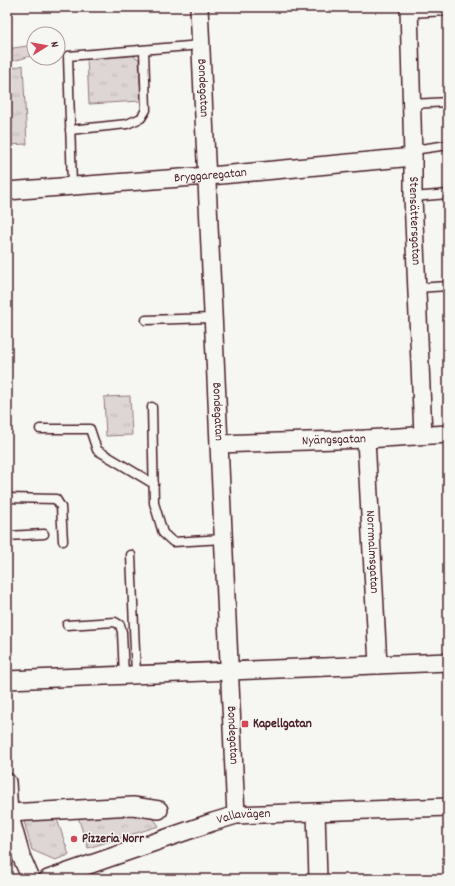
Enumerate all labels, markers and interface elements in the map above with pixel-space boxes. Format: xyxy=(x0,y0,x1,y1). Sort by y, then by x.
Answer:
north arrow xyxy=(26,26,66,66)
text: N xyxy=(45,40,62,49)
street label: Bondegatan xyxy=(192,58,214,118)
street label: Bryggaregatan xyxy=(173,163,248,188)
street label: Stensättersgatan xyxy=(404,177,425,266)
street label: Bondegatan xyxy=(207,382,228,441)
street label: Nyängsgatan xyxy=(302,430,366,451)
street label: Norrmalmsgatan xyxy=(360,510,384,594)
street label: Bondegatan xyxy=(222,706,243,765)
place label: Kapellgatan xyxy=(253,715,312,734)
marker: Kapellgatan xyxy=(240,719,250,729)
street label: Vallavägen xyxy=(214,804,271,830)
place label: Pizzeria Norr xyxy=(82,830,145,849)
marker: Pizzeria Norr xyxy=(69,834,79,844)

